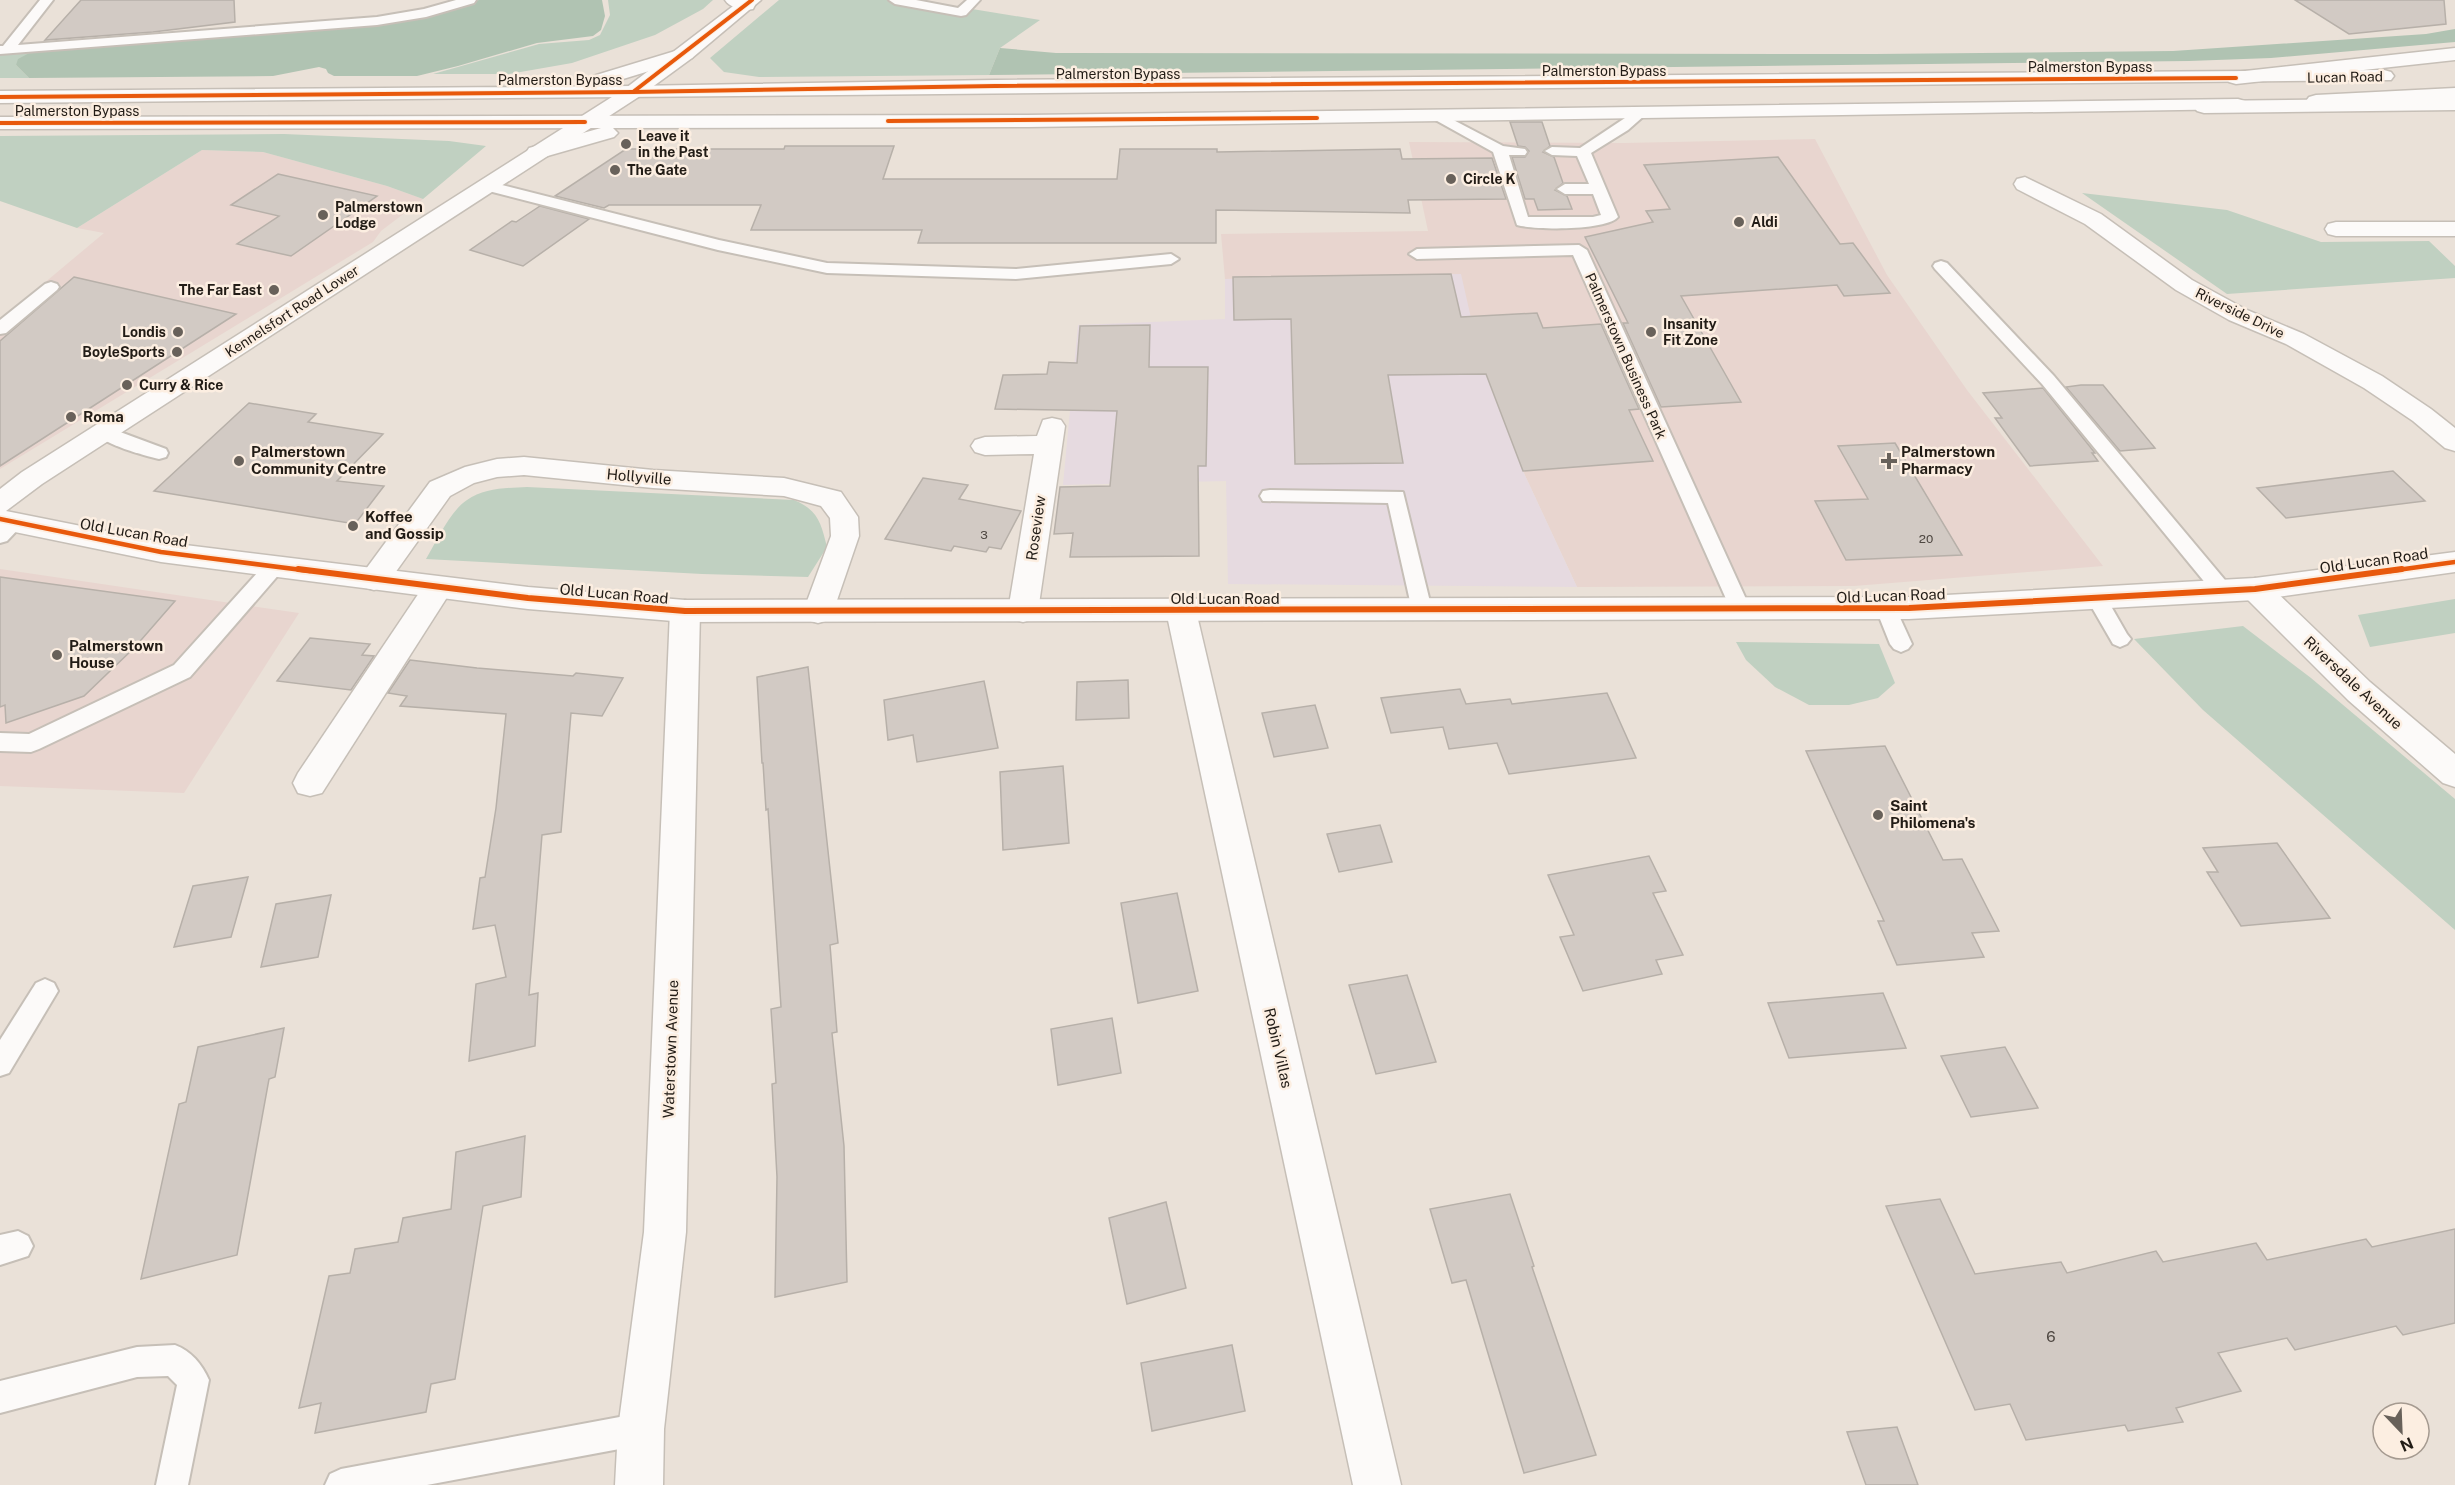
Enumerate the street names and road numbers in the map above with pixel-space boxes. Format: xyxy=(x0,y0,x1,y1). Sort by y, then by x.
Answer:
street label: Palmerston Bypass xyxy=(2028,59,2152,75)
street label: Palmerston Bypass xyxy=(1542,63,1666,79)
street label: Palmerston Bypass xyxy=(1056,66,1180,82)
street label: Lucan Road xyxy=(2307,68,2383,86)
street label: Palmerston Bypass xyxy=(498,72,622,88)
street label: Palmerston Bypass xyxy=(15,103,139,119)
street label: Kennelsfort Road Lower xyxy=(222,262,362,360)
street label: Palmerstown Business Park xyxy=(1582,271,1670,442)
street label: Riverside Drive xyxy=(2193,285,2287,341)
street label: Hollyville xyxy=(606,465,672,488)
street label: Roseview xyxy=(1023,494,1049,562)
street label: Old Lucan Road xyxy=(79,515,189,550)
street label: Old Lucan Road xyxy=(2319,544,2429,577)
street label: Old Lucan Road xyxy=(559,580,669,607)
street label: Old Lucan Road xyxy=(1836,585,1946,606)
street label: Old Lucan Road xyxy=(1170,590,1280,607)
street label: Riversdale Avenue xyxy=(2301,633,2406,733)
street label: Waterstown Avenue xyxy=(660,979,681,1118)
street label: Robin Villas xyxy=(1261,1006,1296,1090)

